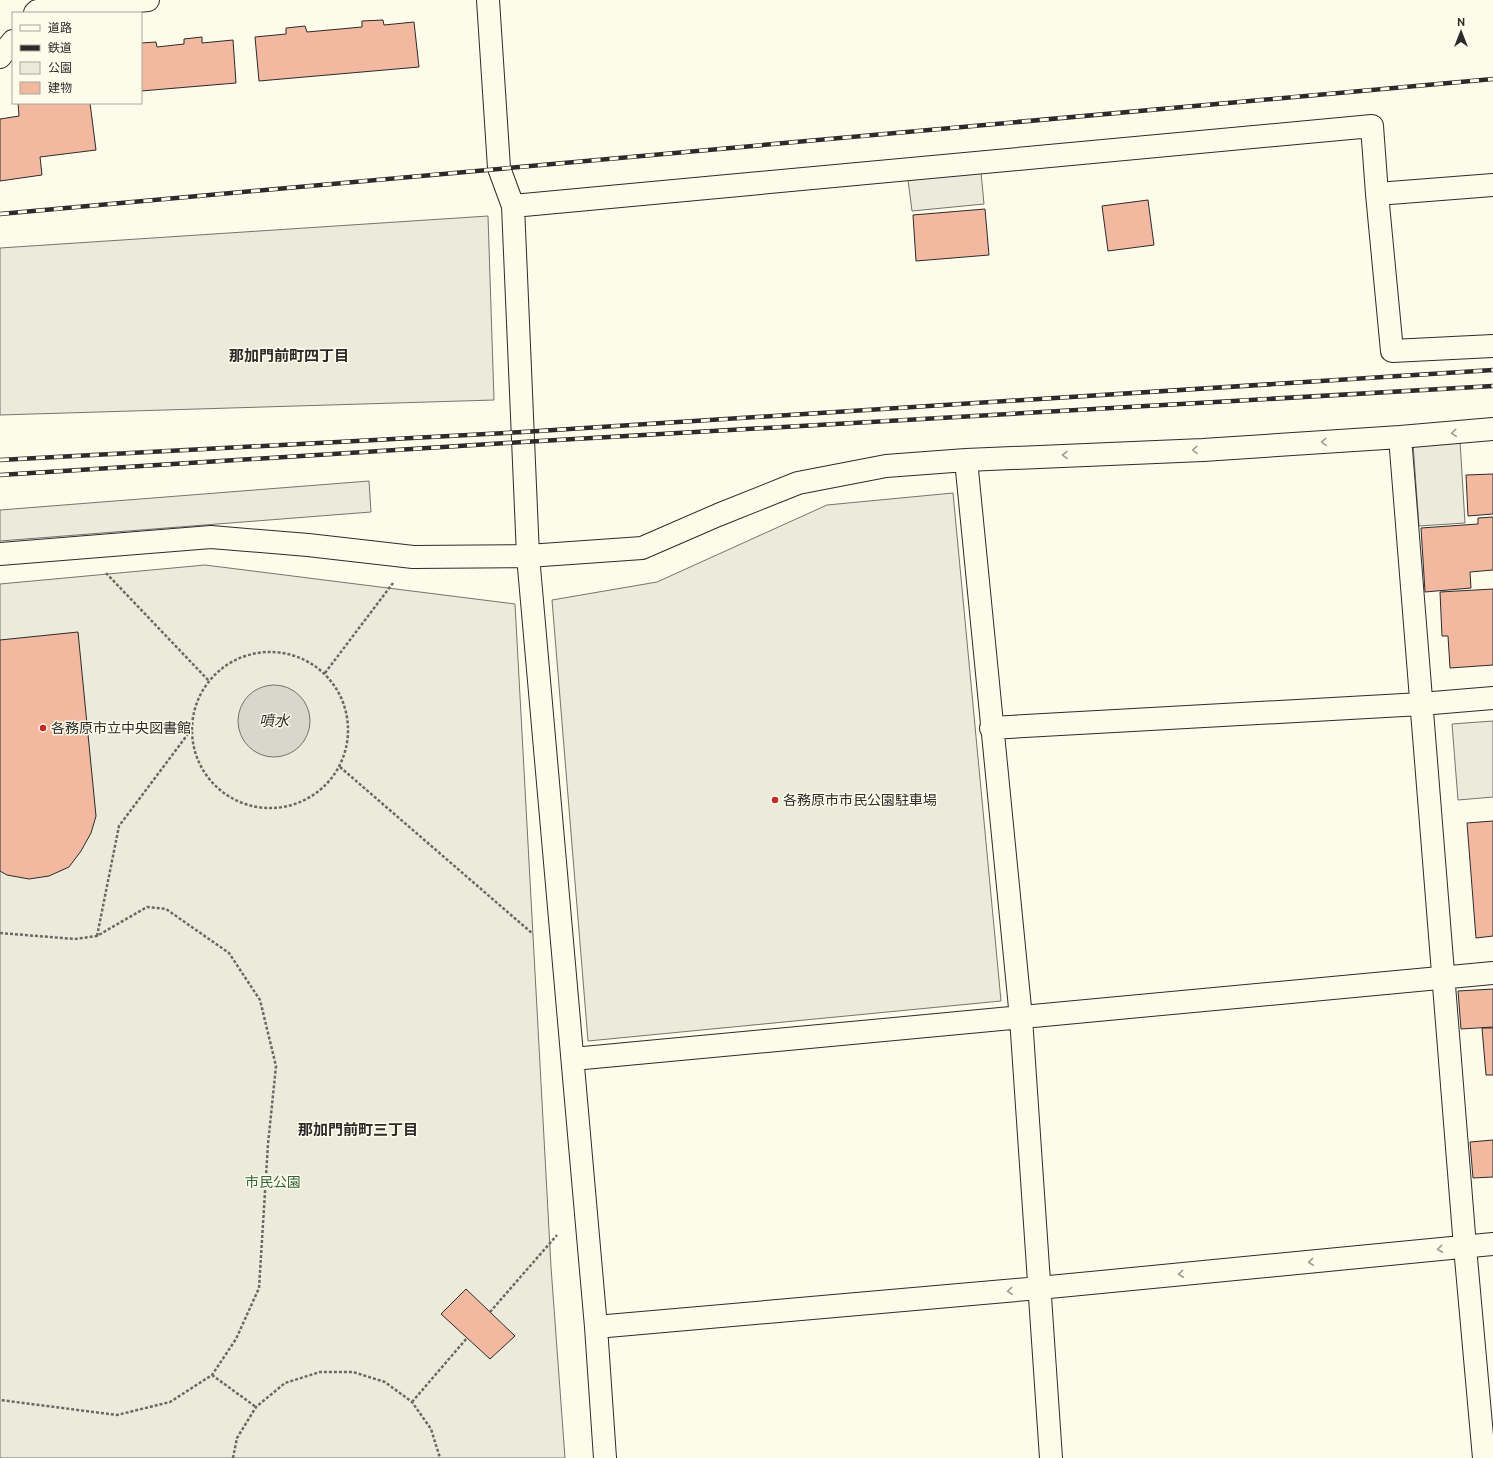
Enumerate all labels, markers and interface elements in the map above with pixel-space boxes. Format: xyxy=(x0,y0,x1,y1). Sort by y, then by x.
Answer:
legend xyxy=(12,12,142,104)
north arrow xyxy=(1441,12,1481,52)
text: N xyxy=(1457,16,1465,28)
text: 道路 xyxy=(48,21,72,34)
text: 鉄道 xyxy=(48,41,72,54)
text: 公園 xyxy=(48,61,72,74)
text: 建物 xyxy=(48,81,72,94)
district label: 那加門前町四丁目 xyxy=(229,347,349,364)
one-way arrow xyxy=(1451,428,1457,437)
one-way arrow xyxy=(1321,437,1328,446)
one-way arrow xyxy=(1192,446,1198,454)
one-way arrow xyxy=(1062,451,1068,460)
water label: 噴水 xyxy=(259,712,291,729)
place label: 各務原市立中央図書館 xyxy=(51,720,191,736)
marker: 各務原市立中央図書館 xyxy=(38,723,48,733)
place label: 各務原市市民公園駐車場 xyxy=(783,792,937,808)
marker: 各務原市市民公園駐車場 xyxy=(770,795,780,805)
district label: 那加門前町三丁目 xyxy=(298,1121,418,1138)
park label: 市民公園 xyxy=(245,1174,301,1190)
one-way arrow xyxy=(1437,1244,1443,1253)
one-way arrow xyxy=(1308,1257,1314,1266)
one-way arrow xyxy=(1178,1270,1184,1279)
one-way arrow xyxy=(1007,1286,1013,1295)

